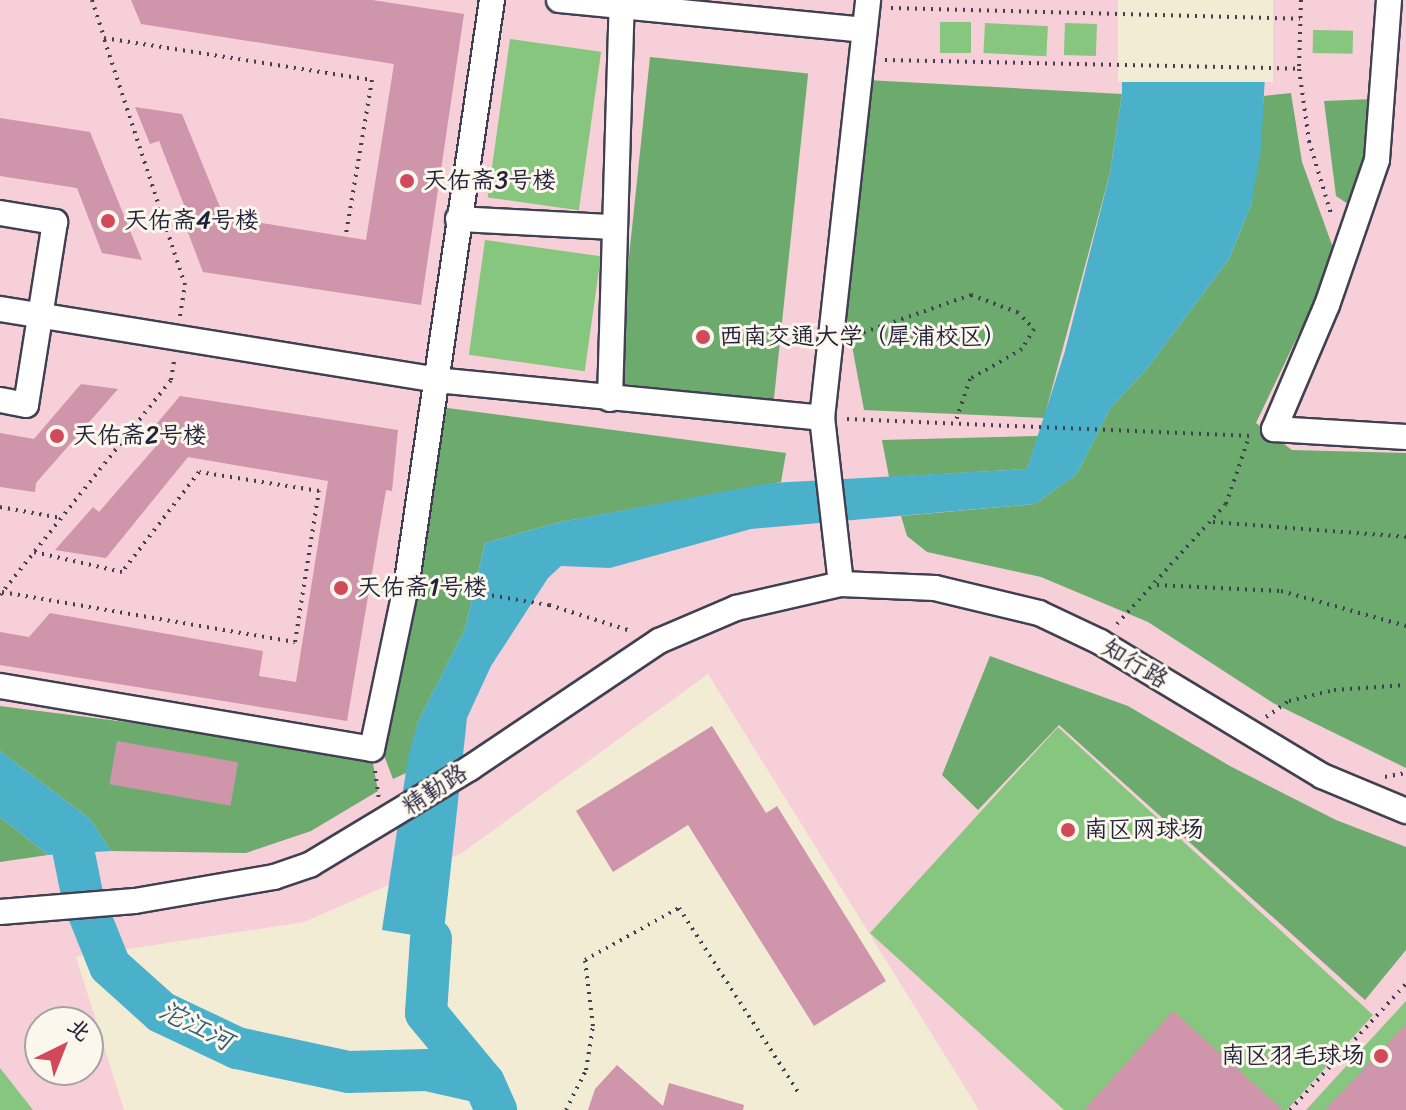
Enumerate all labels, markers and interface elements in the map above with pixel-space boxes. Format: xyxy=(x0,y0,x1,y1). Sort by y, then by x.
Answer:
place label: 天佑斋3号楼 xyxy=(423,167,556,195)
marker: 天佑斋3号楼 xyxy=(398,172,416,190)
place label: 天佑斋4号楼 xyxy=(124,207,259,235)
marker: 天佑斋4号楼 xyxy=(99,212,117,230)
place label: 西南交通大学（犀浦校区） xyxy=(719,323,1007,351)
marker: 西南交通大学（犀浦校区） xyxy=(694,328,712,346)
place label: 天佑斋2号楼 xyxy=(73,422,207,450)
marker: 天佑斋2号楼 xyxy=(48,427,66,445)
place label: 天佑斋1号楼 xyxy=(357,574,487,602)
marker: 天佑斋1号楼 xyxy=(332,579,350,597)
street label: 知行路 xyxy=(1097,633,1173,695)
street label: 精勤路 xyxy=(397,758,473,822)
place label: 南区网球场 xyxy=(1084,816,1204,844)
marker: 南区网球场 xyxy=(1059,821,1077,839)
water label: 沱江河 xyxy=(154,994,238,1058)
north arrow xyxy=(24,1006,104,1086)
text: 北 xyxy=(58,1008,101,1051)
place label: 南区羽毛球场 xyxy=(1221,1042,1365,1070)
marker: 南区羽毛球场 xyxy=(1372,1047,1390,1065)

